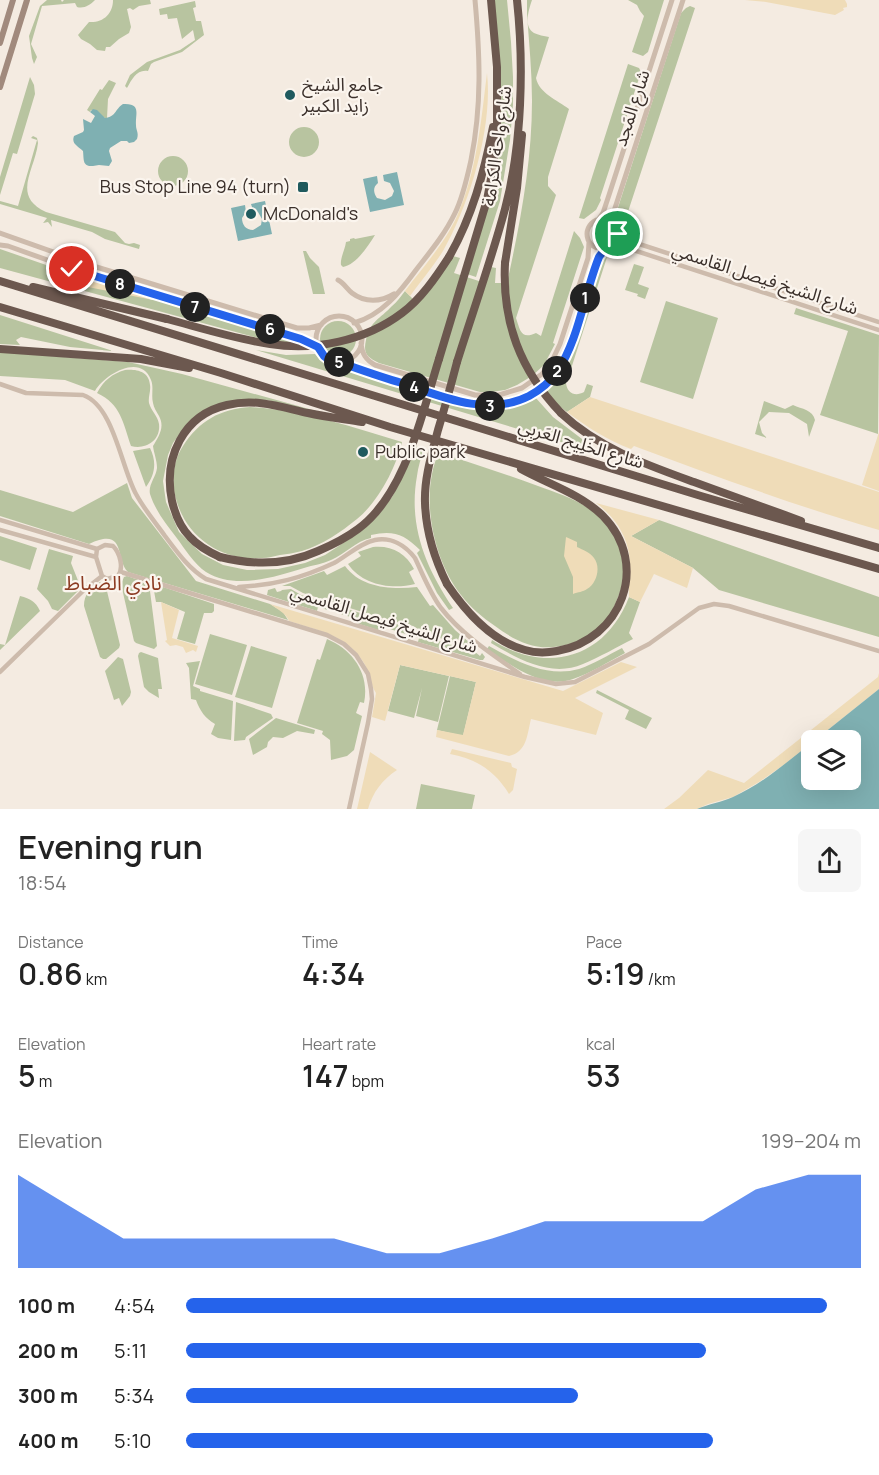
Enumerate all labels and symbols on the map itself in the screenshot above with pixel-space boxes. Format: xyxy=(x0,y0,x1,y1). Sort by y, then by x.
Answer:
street label: شارع المَجد xyxy=(607,66,658,150)
place label: جامع الشيخ زايد الكبير xyxy=(301,72,383,117)
street label: شارع واحة الكرامة xyxy=(476,84,519,208)
marker: جامع الشيخ زايد الكبير xyxy=(283,88,297,102)
place label: Bus Stop Line 94 (turn) xyxy=(100,174,291,198)
marker: Bus Stop Line 94 (turn) xyxy=(296,180,310,194)
place label: McDonald's xyxy=(263,201,358,225)
marker: McDonald's xyxy=(244,207,258,221)
pin xyxy=(592,208,643,259)
street label: شارع الشيخ فيصل القاسمي xyxy=(668,237,861,322)
pin xyxy=(46,243,97,294)
pin: 8 xyxy=(105,269,135,299)
pin: 1 xyxy=(570,283,600,313)
pin: 7 xyxy=(180,292,210,322)
pin: 6 xyxy=(255,314,285,344)
pin: 5 xyxy=(324,347,354,377)
pin: 2 xyxy=(542,356,572,386)
pin: 4 xyxy=(399,372,429,402)
pin: 3 xyxy=(475,391,505,421)
street label: شارع الخَلِيج العَربِي xyxy=(515,413,647,476)
place label: Public park xyxy=(375,439,466,463)
marker: Public park xyxy=(356,445,370,459)
district label: نادي الضباط xyxy=(64,569,162,599)
street label: شارع الشيخ فيصل القاسمي xyxy=(287,578,481,661)

